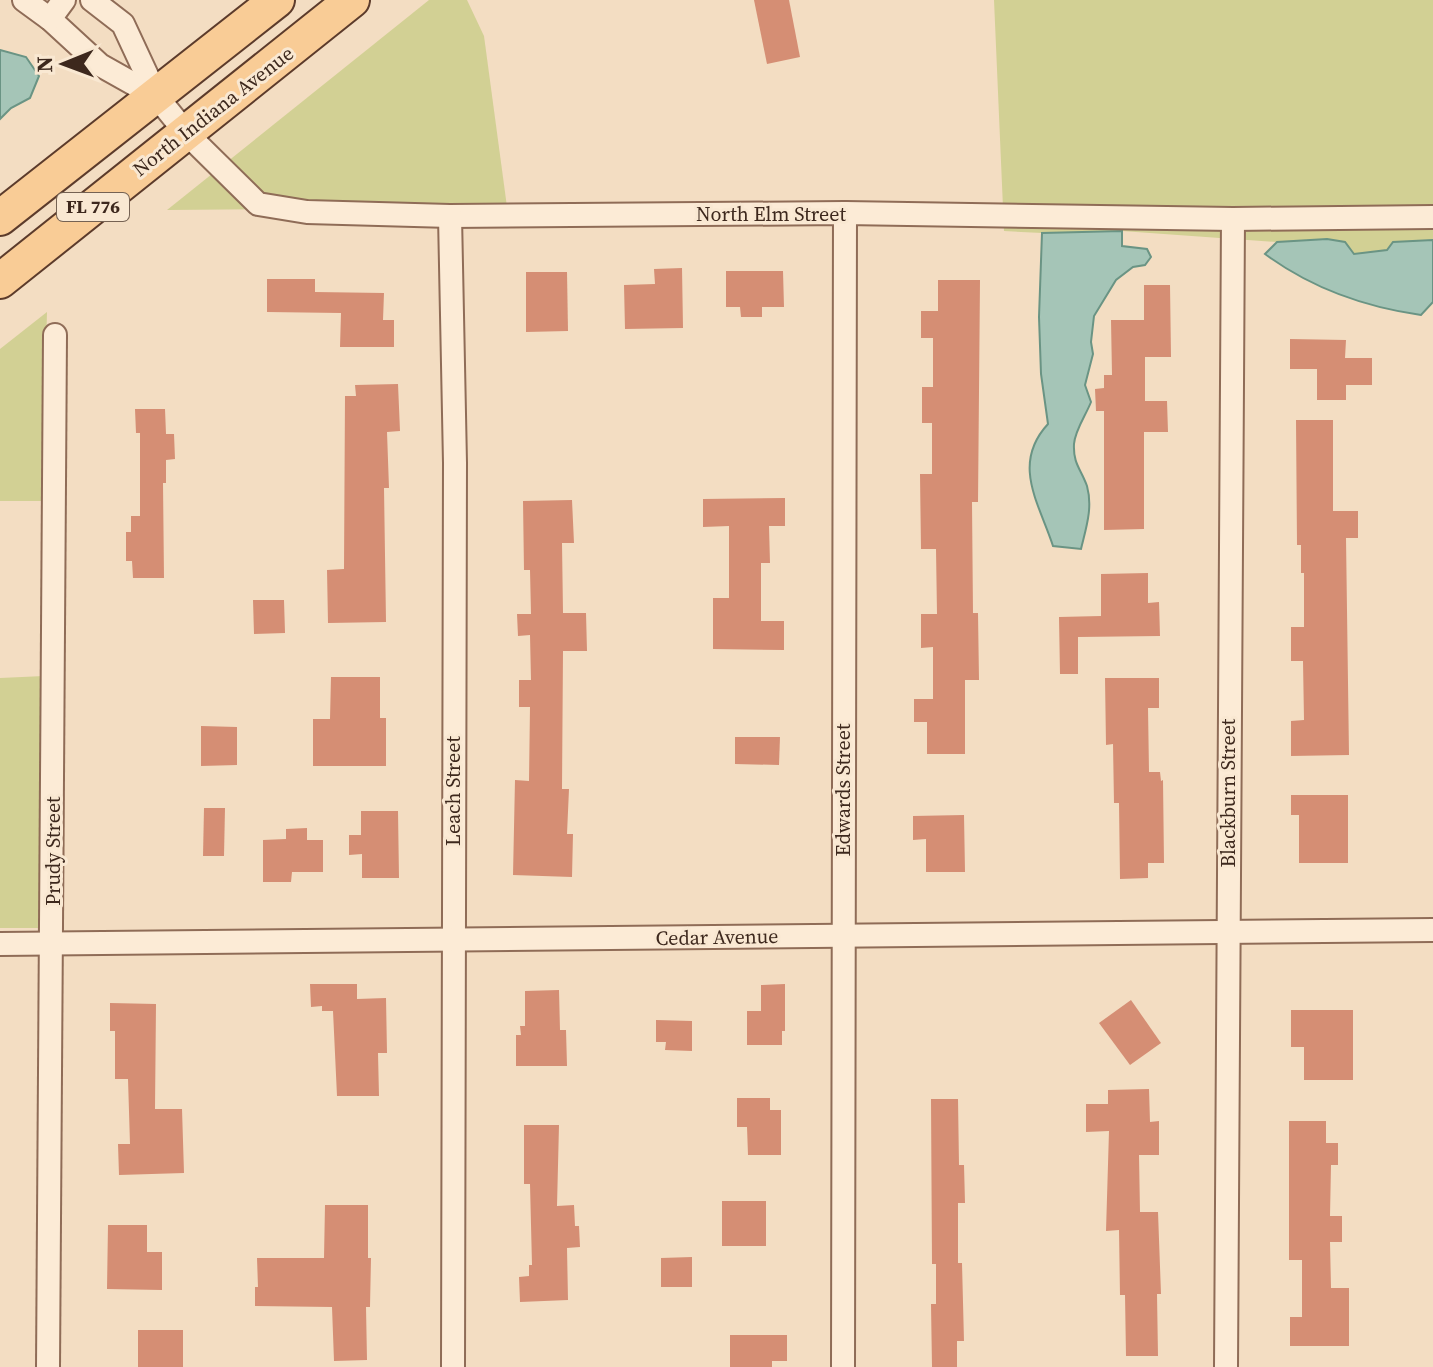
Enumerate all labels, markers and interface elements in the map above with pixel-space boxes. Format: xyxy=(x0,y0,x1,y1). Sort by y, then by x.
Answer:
north arrow xyxy=(24,24,104,104)
street label: North Indiana Avenue xyxy=(127,39,299,183)
text: N xyxy=(29,56,59,73)
road number: FL 776 xyxy=(57,193,129,221)
street label: North Elm Street xyxy=(696,200,846,228)
street label: Blackburn Street xyxy=(1214,718,1242,867)
street label: Edwards Street xyxy=(829,723,857,856)
street label: Leach Street xyxy=(439,735,467,846)
street label: Prudy Street xyxy=(39,796,67,906)
street label: Cedar Avenue xyxy=(655,922,779,952)

